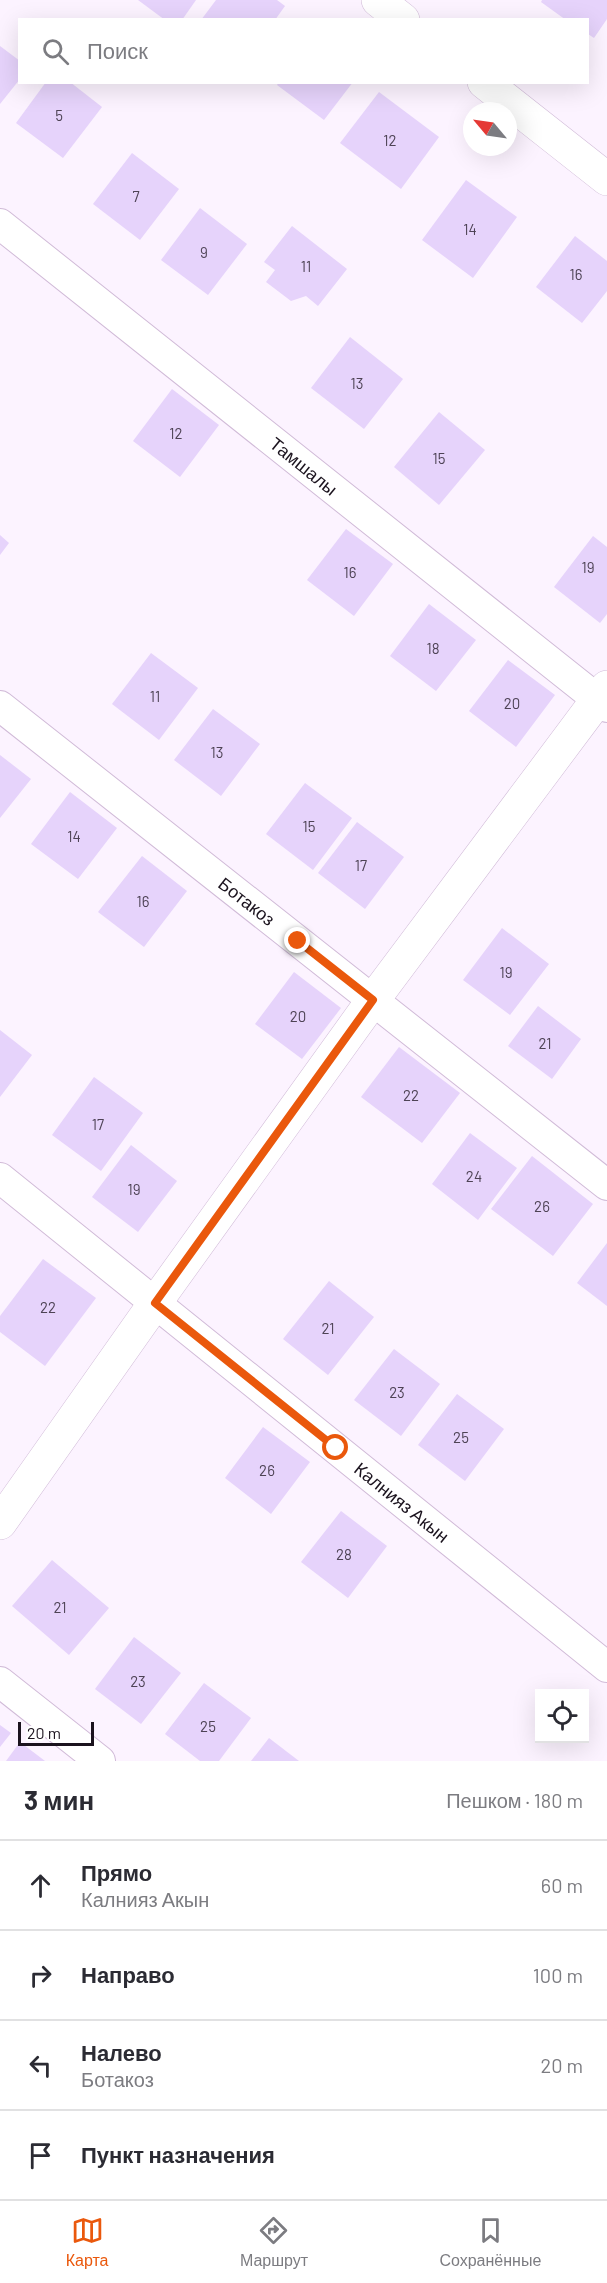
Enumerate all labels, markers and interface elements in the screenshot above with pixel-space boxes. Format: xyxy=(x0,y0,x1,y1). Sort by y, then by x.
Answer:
search box xyxy=(18,18,589,84)
icon: search xyxy=(39,35,72,68)
text: Поиск xyxy=(87,37,148,63)
north arrow xyxy=(463,102,517,156)
house number: 5 xyxy=(55,106,63,124)
house number: 12 xyxy=(383,131,397,149)
house number: 7 xyxy=(132,187,140,205)
house number: 14 xyxy=(463,220,477,238)
house number: 9 xyxy=(200,243,208,261)
house number: 11 xyxy=(301,257,311,275)
house number: 16 xyxy=(570,265,582,283)
house number: 13 xyxy=(351,374,363,392)
house number: 12 xyxy=(169,424,183,442)
street label: Тамшалы xyxy=(266,432,342,500)
house number: 15 xyxy=(433,449,445,467)
house number: 19 xyxy=(581,558,595,576)
house number: 16 xyxy=(344,563,356,581)
house number: 18 xyxy=(426,639,440,657)
house number: 11 xyxy=(150,687,160,705)
house number: 20 xyxy=(504,694,520,712)
house number: 13 xyxy=(211,743,223,761)
house number: 15 xyxy=(303,817,315,835)
house number: 14 xyxy=(67,827,81,845)
house number: 17 xyxy=(355,856,367,874)
street label: Ботакоз xyxy=(214,872,280,930)
house number: 16 xyxy=(137,892,149,910)
route end xyxy=(284,927,310,953)
house number: 19 xyxy=(499,963,513,981)
house number: 20 xyxy=(290,1007,306,1025)
house number: 21 xyxy=(538,1034,552,1052)
house number: 22 xyxy=(403,1086,419,1104)
house number: 17 xyxy=(92,1115,104,1133)
house number: 24 xyxy=(466,1167,482,1185)
house number: 19 xyxy=(127,1180,141,1198)
house number: 26 xyxy=(534,1197,550,1215)
house number: 22 xyxy=(40,1298,56,1316)
house number: 21 xyxy=(321,1319,335,1337)
house number: 23 xyxy=(389,1383,405,1401)
house number: 25 xyxy=(453,1428,469,1446)
route start xyxy=(322,1434,348,1460)
street label: Калнияз Акын xyxy=(350,1457,454,1547)
house number: 26 xyxy=(259,1461,275,1479)
house number: 28 xyxy=(336,1545,352,1563)
house number: 21 xyxy=(53,1598,67,1616)
house number: 23 xyxy=(130,1672,146,1690)
map controls xyxy=(535,1689,589,1743)
button: locate xyxy=(535,1689,589,1743)
house number: 25 xyxy=(200,1717,216,1735)
scale bar xyxy=(18,1719,94,1746)
text: 20 m xyxy=(27,1723,61,1742)
text: 3 мин xyxy=(24,1784,94,1815)
text: Пешком · 180 m xyxy=(446,1788,583,1812)
text: Прямо xyxy=(81,1859,152,1885)
icon: ahead xyxy=(24,1869,57,1902)
text: 60 m xyxy=(541,1873,583,1897)
text: Калнияз Акын xyxy=(81,1887,209,1911)
icon: right xyxy=(24,1959,57,1992)
text: Направо xyxy=(81,1961,175,1987)
text: 100 m xyxy=(533,1963,583,1987)
text: Налево xyxy=(81,2039,162,2065)
icon: left xyxy=(24,2049,57,2082)
text: 20 m xyxy=(540,2053,583,2077)
text: Ботакоз xyxy=(81,2067,154,2091)
icon: arrive xyxy=(24,2139,57,2172)
text: Пункт назначения xyxy=(81,2141,275,2167)
tab: Карта xyxy=(66,2214,109,2270)
tab: Маршрут xyxy=(240,2214,308,2270)
tab: Сохранённые xyxy=(439,2214,541,2270)

